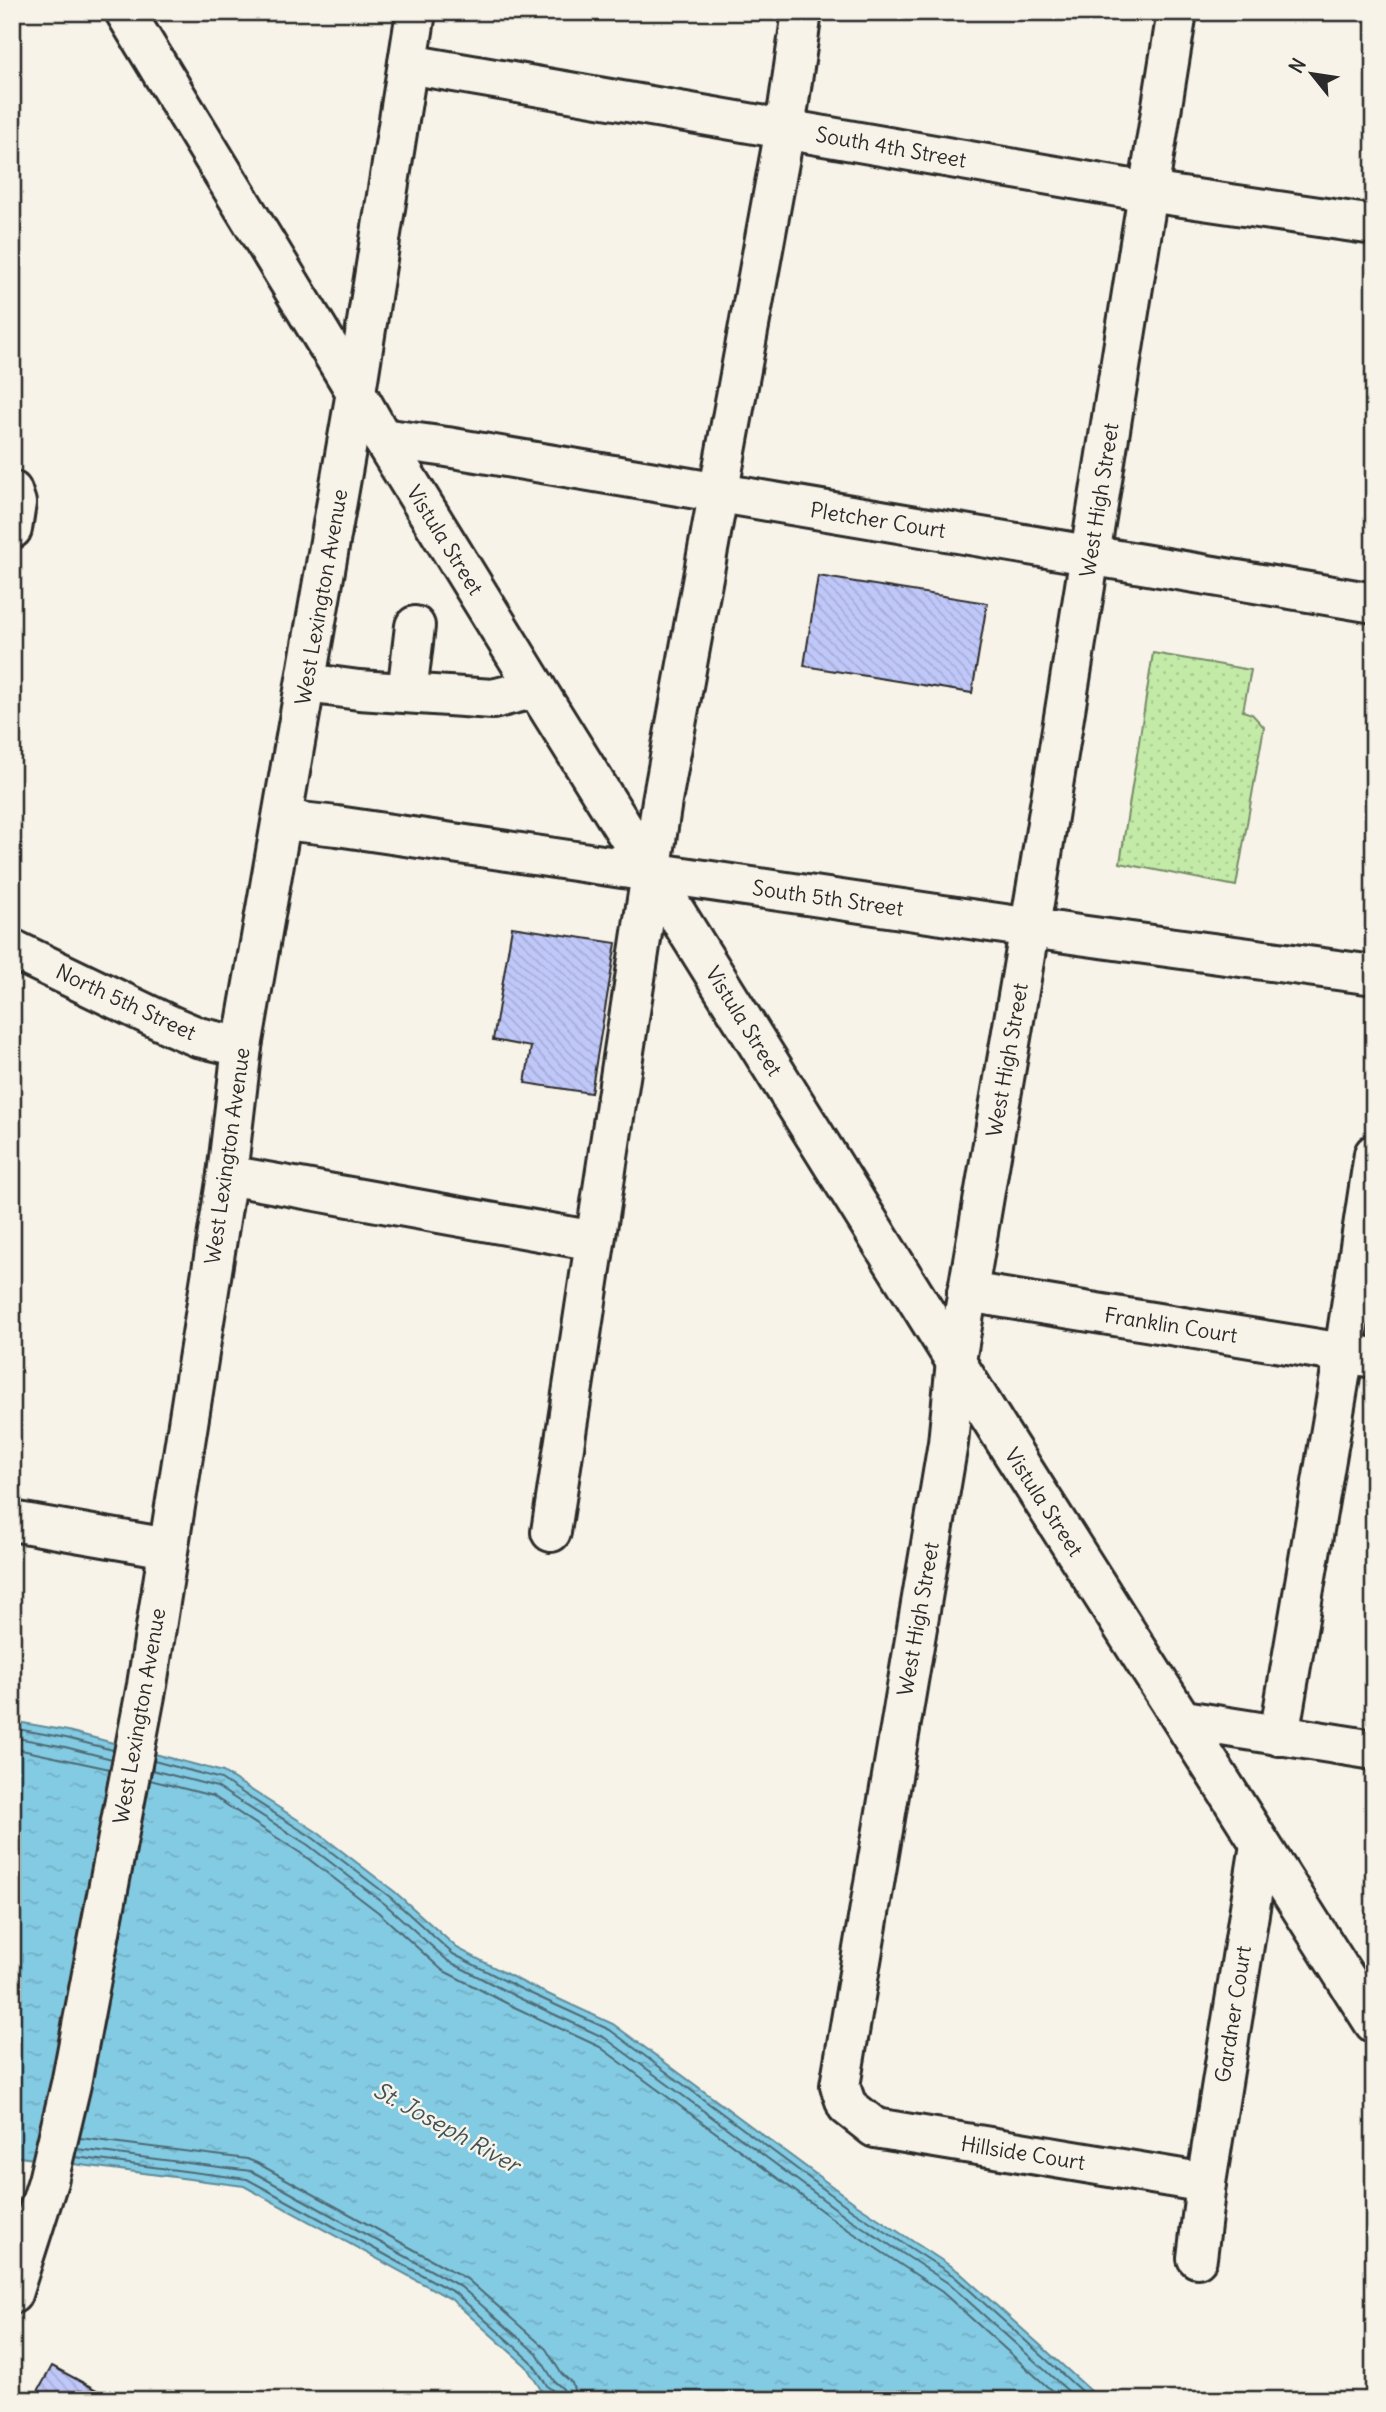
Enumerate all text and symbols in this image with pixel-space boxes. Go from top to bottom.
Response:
north arrow [1278,38,1348,108]
text: N [1284,54,1311,77]
street label: South 4th Street [814,120,968,174]
street label: West High Street [1073,421,1125,579]
street label: Vistula Street [401,480,489,600]
street label: West Lexington Avenue [289,487,353,707]
street label: Pletcher Court [808,496,948,544]
street label: South 5th Street [751,874,905,922]
street label: North 5th Street [52,958,200,1046]
street label: Vistula Street [700,961,788,1081]
street label: West High Street [980,981,1034,1139]
street label: West Lexington Avenue [198,1046,256,1266]
street label: Franklin Court [1103,1301,1239,1349]
street label: Vistula Street [999,1442,1089,1562]
street label: West High Street [891,1540,945,1698]
street label: West Lexington Avenue [107,1606,171,1826]
street label: Gardner Court [1209,1944,1257,2084]
water label: St. Joseph River [369,2075,527,2180]
street label: Hillside Court [959,2130,1087,2176]

